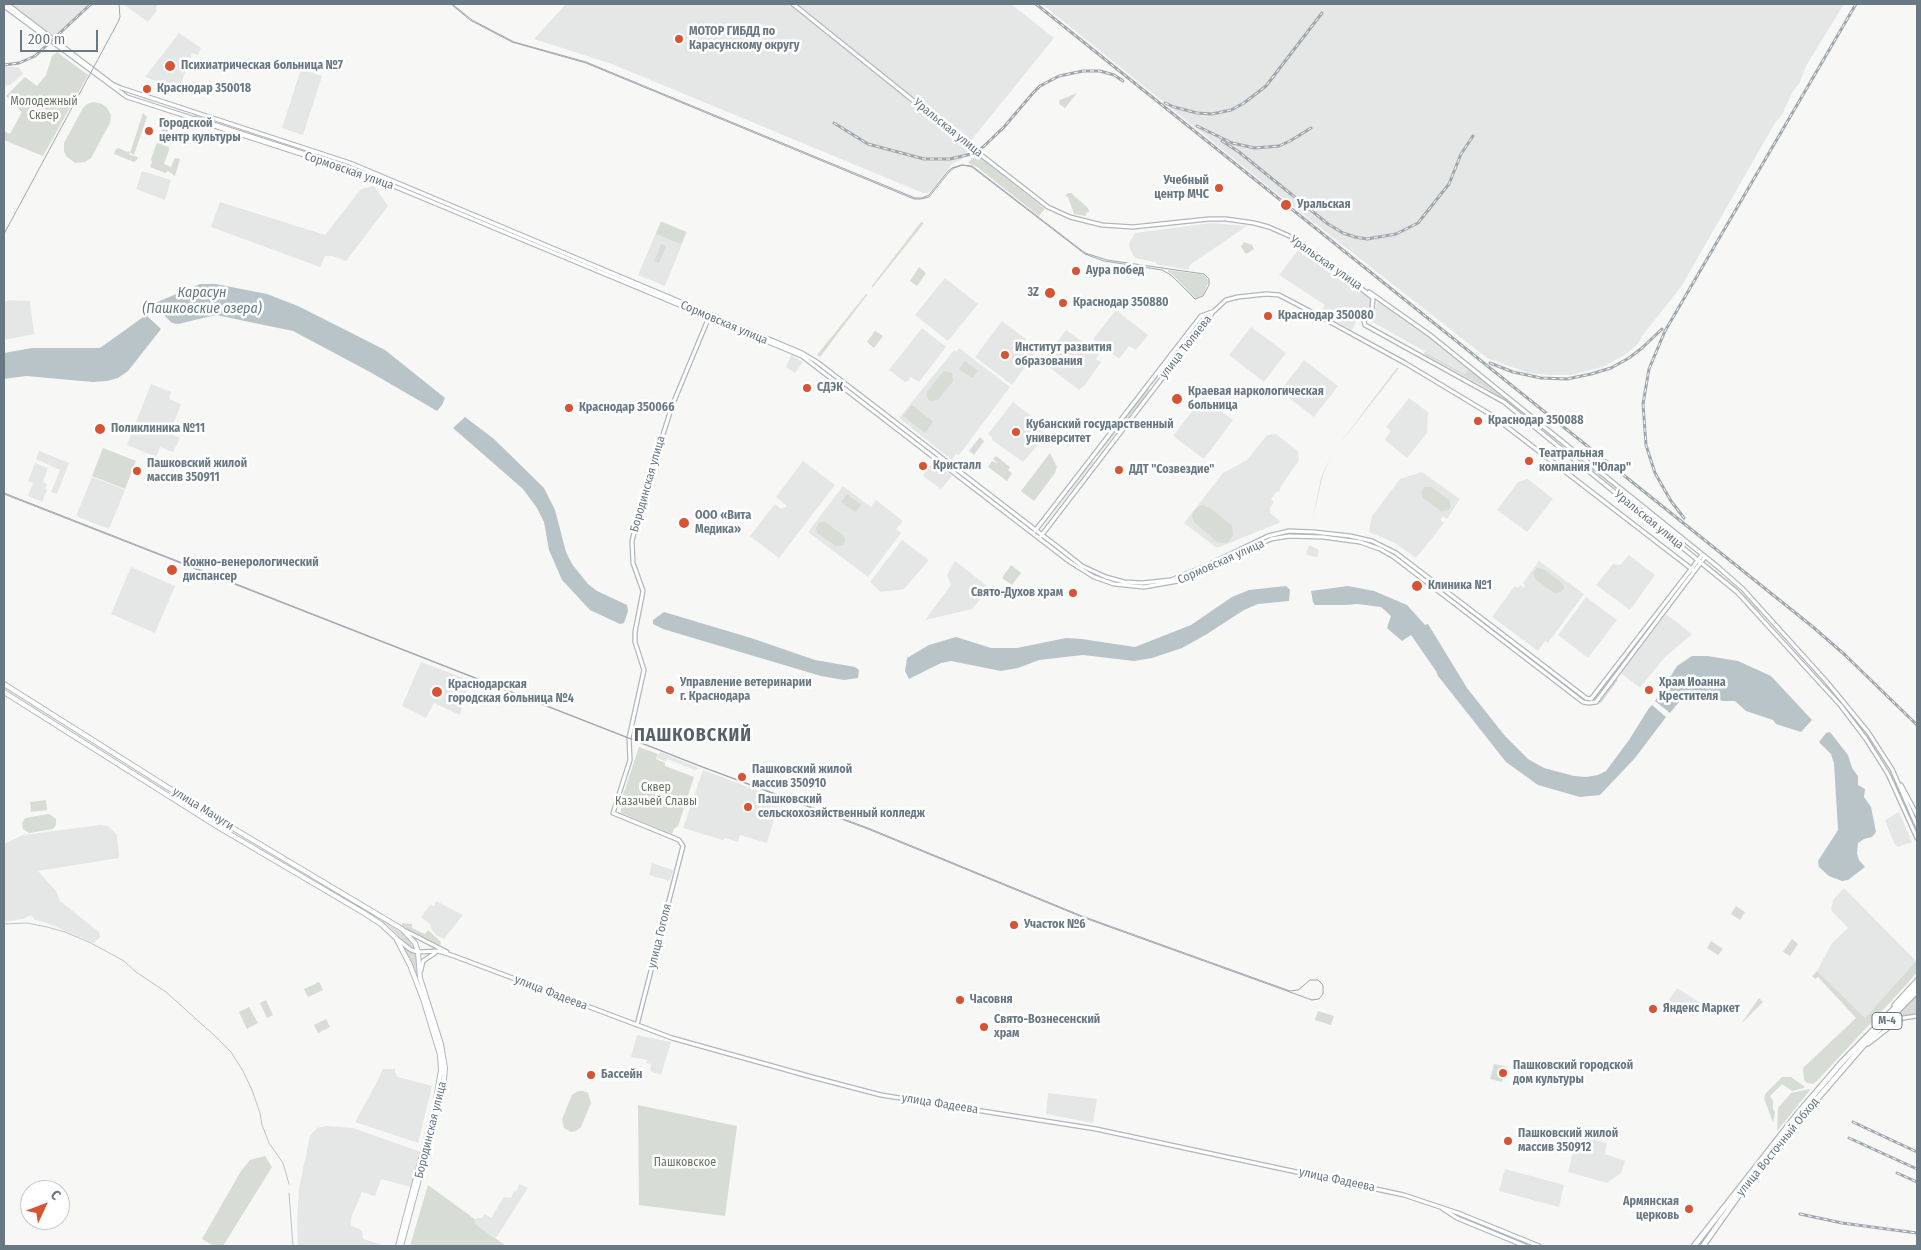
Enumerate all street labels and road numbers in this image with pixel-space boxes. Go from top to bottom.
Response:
street label: Уральская улица [910,96,986,160]
street label: Сормовская улица [302,149,396,193]
street label: Уральская улица [1287,233,1365,293]
street label: Сормовская улица [678,298,770,348]
street label: улица Тюляева [1157,313,1215,381]
street label: Бородинская улица [627,434,669,534]
street label: Уральская улица [1611,488,1687,552]
street label: Сормовская улица [1175,536,1267,588]
street label: улица Мачуги [170,784,236,834]
street label: улица Гоголя [645,902,675,970]
street label: улица Фадеева [512,972,590,1014]
road number: М-4 [1872,1012,1902,1030]
street label: Бородинская улица [412,1080,450,1180]
street label: улица Фадеева [901,1091,979,1117]
street label: улица Восточный Обход [1734,1095,1822,1199]
street label: улица Фадеева [1298,1165,1376,1195]

